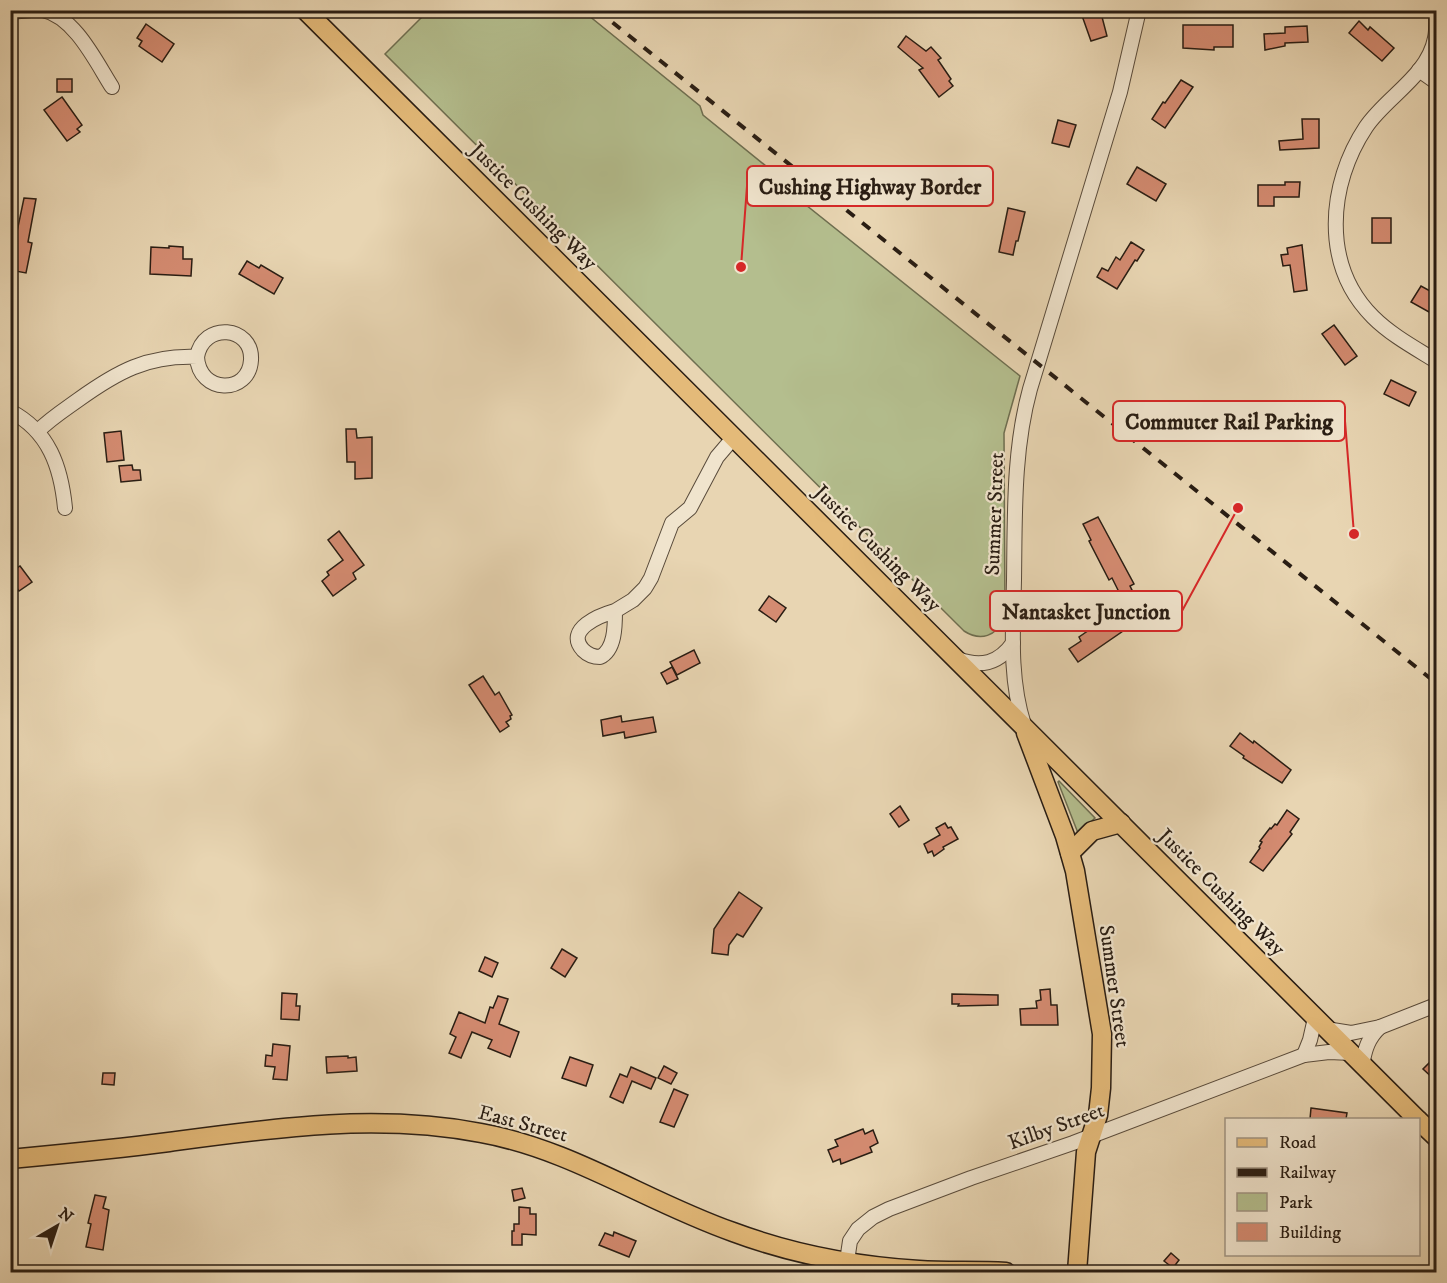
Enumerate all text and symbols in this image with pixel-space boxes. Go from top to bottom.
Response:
street label: Justice Cushing Way [463,136,603,277]
callout: Cushing Highway Border [747,166,993,206]
text: Cushing Highway Border [759,174,982,201]
callout: Commuter Rail Parking [1113,401,1345,441]
text: Commuter Rail Parking [1125,409,1334,436]
street label: Summer Street [980,452,1010,576]
street label: Justice Cushing Way [807,478,947,619]
callout: Nantasket Junction [990,591,1182,631]
text: Nantasket Junction [1002,599,1171,626]
street label: Justice Cushing Way [1151,822,1291,963]
street label: Summer Street [1093,923,1136,1049]
street label: Kilby Street [1005,1097,1108,1156]
street label: East Street [475,1100,571,1148]
legend [1225,1118,1420,1256]
text: Road [1279,1132,1316,1154]
text: Railway [1279,1162,1337,1184]
text: Park [1279,1192,1313,1214]
north arrow [27,1196,87,1256]
text: N [54,1203,77,1227]
text: Building [1279,1222,1341,1244]

